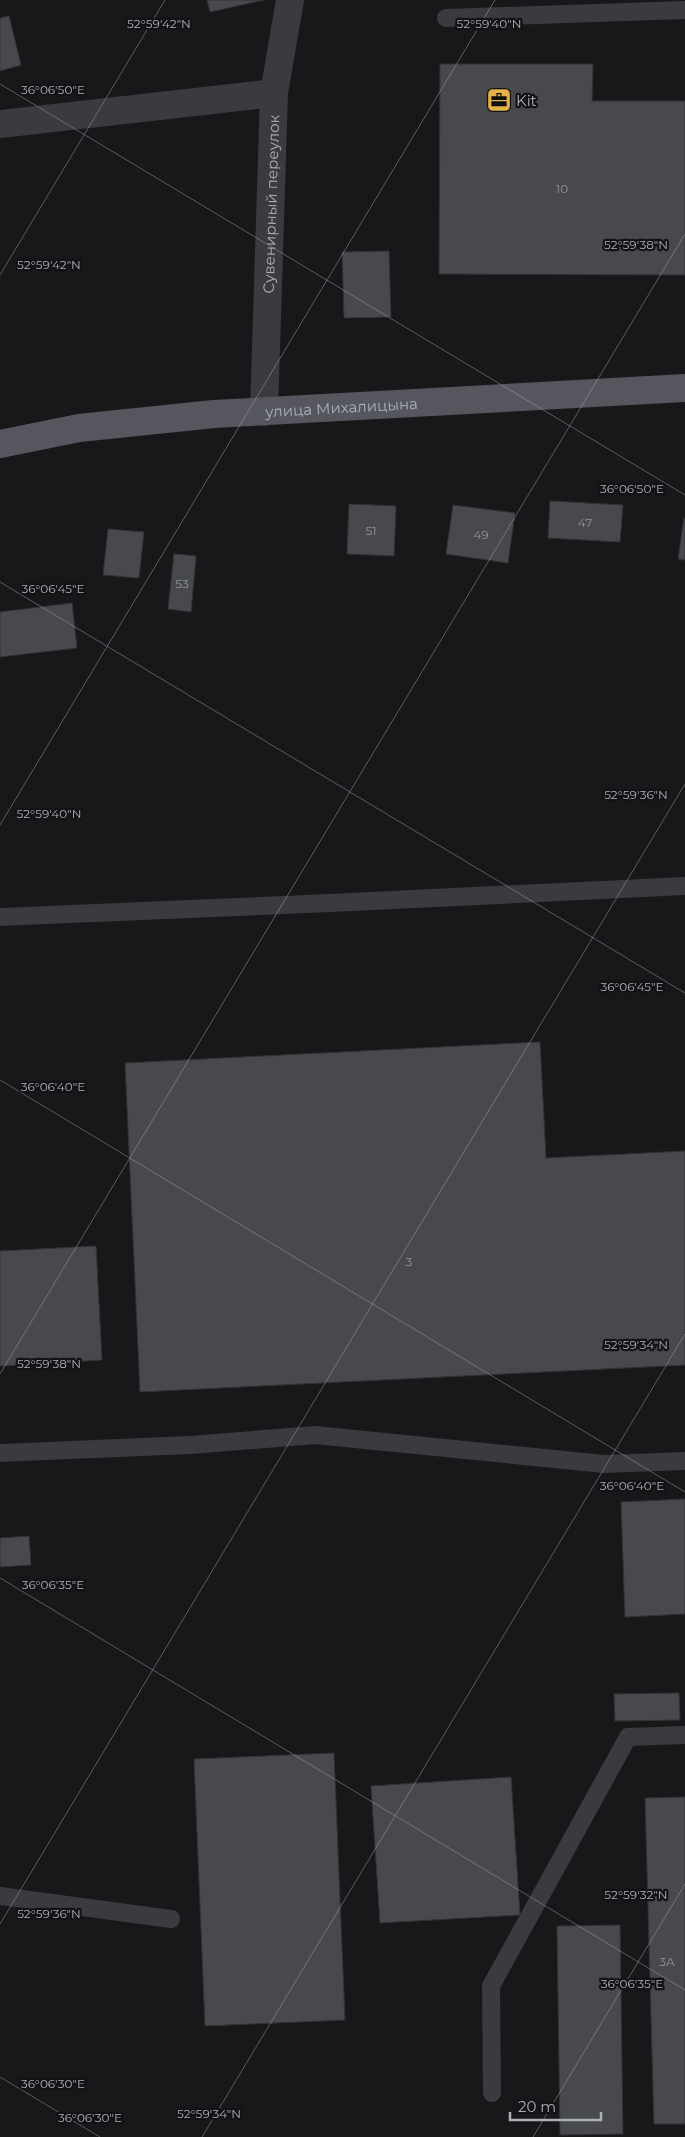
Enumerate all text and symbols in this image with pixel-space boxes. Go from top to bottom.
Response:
text: 52°59'42"N [127,16,191,31]
text: 52°59'40"N [456,16,522,31]
text: 36°06'50"E [21,82,85,97]
office icon: Kit [486,87,512,113]
place label: Kit [516,91,537,110]
street label: Сувенирный переулок [258,114,283,294]
house number: 10 [556,181,568,196]
text: 52°59'38"N [604,237,668,252]
text: 52°59'42"N [17,257,81,272]
street label: улица Михалицына [264,393,418,421]
text: 36°06'50"E [600,481,664,496]
house number: 47 [578,515,592,530]
house number: 51 [365,523,377,538]
house number: 49 [473,527,489,542]
house number: 53 [175,576,189,591]
text: 36°06'45"E [21,581,85,596]
text: 52°59'36"N [604,787,668,802]
text: 52°59'40"N [16,806,82,821]
text: 36°06'45"E [600,979,664,994]
text: 36°06'40"E [21,1079,85,1094]
house number: 3 [406,1254,413,1269]
text: 52°59'34"N [604,1337,668,1352]
text: 52°59'38"N [17,1356,81,1371]
text: 36°06'40"E [600,1478,664,1493]
text: 36°06'35"E [22,1577,84,1592]
text: 52°59'32"N [604,1887,668,1902]
text: 52°59'36"N [17,1906,81,1921]
house number: 3А [659,1954,675,1969]
text: 36°06'35"E [601,1976,663,1991]
text: 36°06'30"E [21,2076,85,2091]
scale bar [510,2090,601,2122]
text: 20 m [518,2097,556,2116]
text: 52°59'34"N [177,2106,241,2121]
text: 36°06'30"E [58,2110,122,2125]

